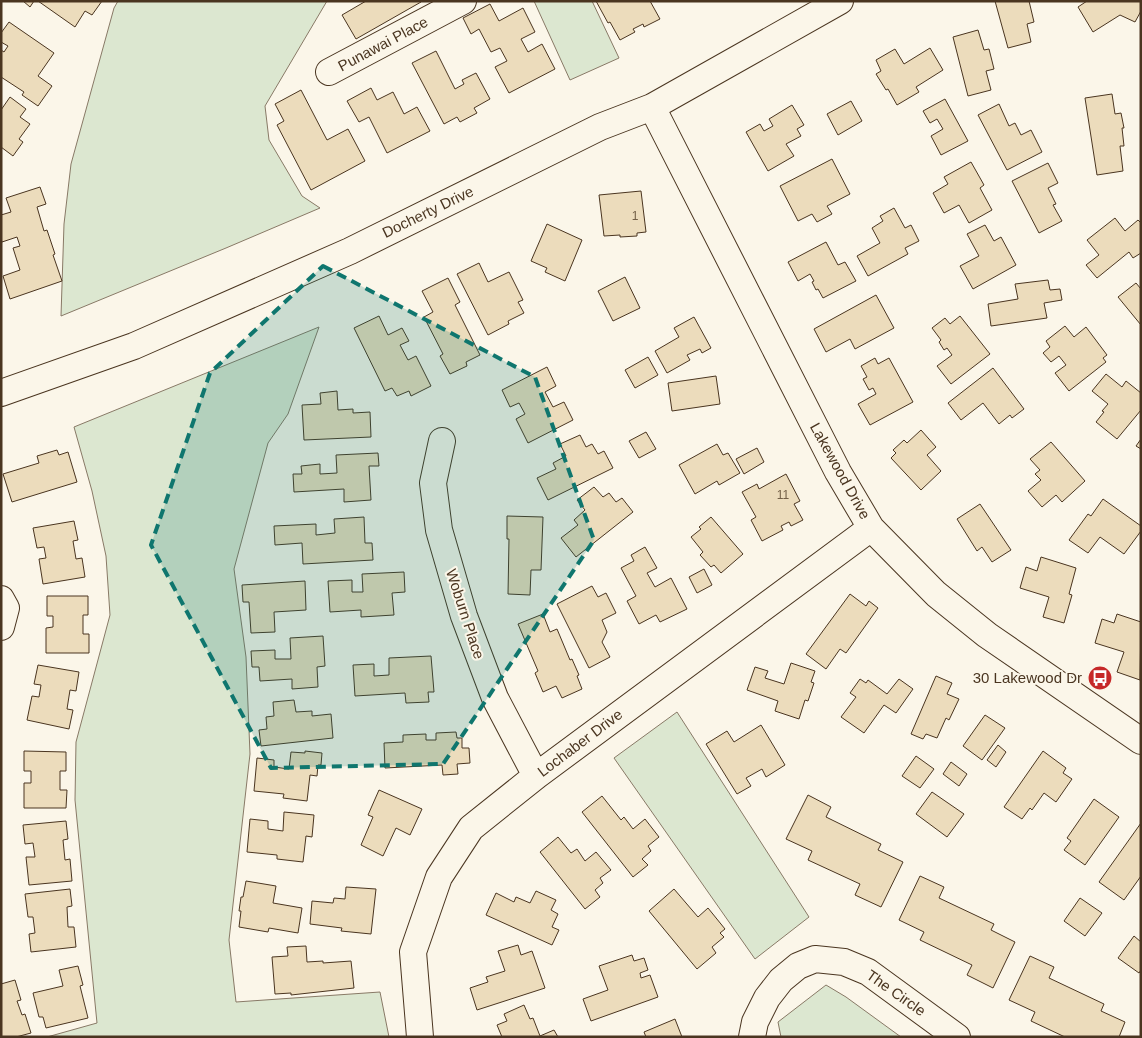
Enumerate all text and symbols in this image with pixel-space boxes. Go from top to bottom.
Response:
street label: Punawai Place [335,13,431,74]
street label: Docherty Drive [379,182,476,241]
house number: 1 [632,209,639,223]
street label: Lakewood Drive [807,420,874,522]
house number: 11 [777,488,790,502]
street label: Woburn Place [443,567,488,661]
bus stop icon: 30 Lakewood Dr [1087,665,1113,691]
place label: 30 Lakewood Dr [973,669,1082,686]
street label: Lochaber Drive [534,705,625,780]
street label: The Circle [863,966,929,1019]

